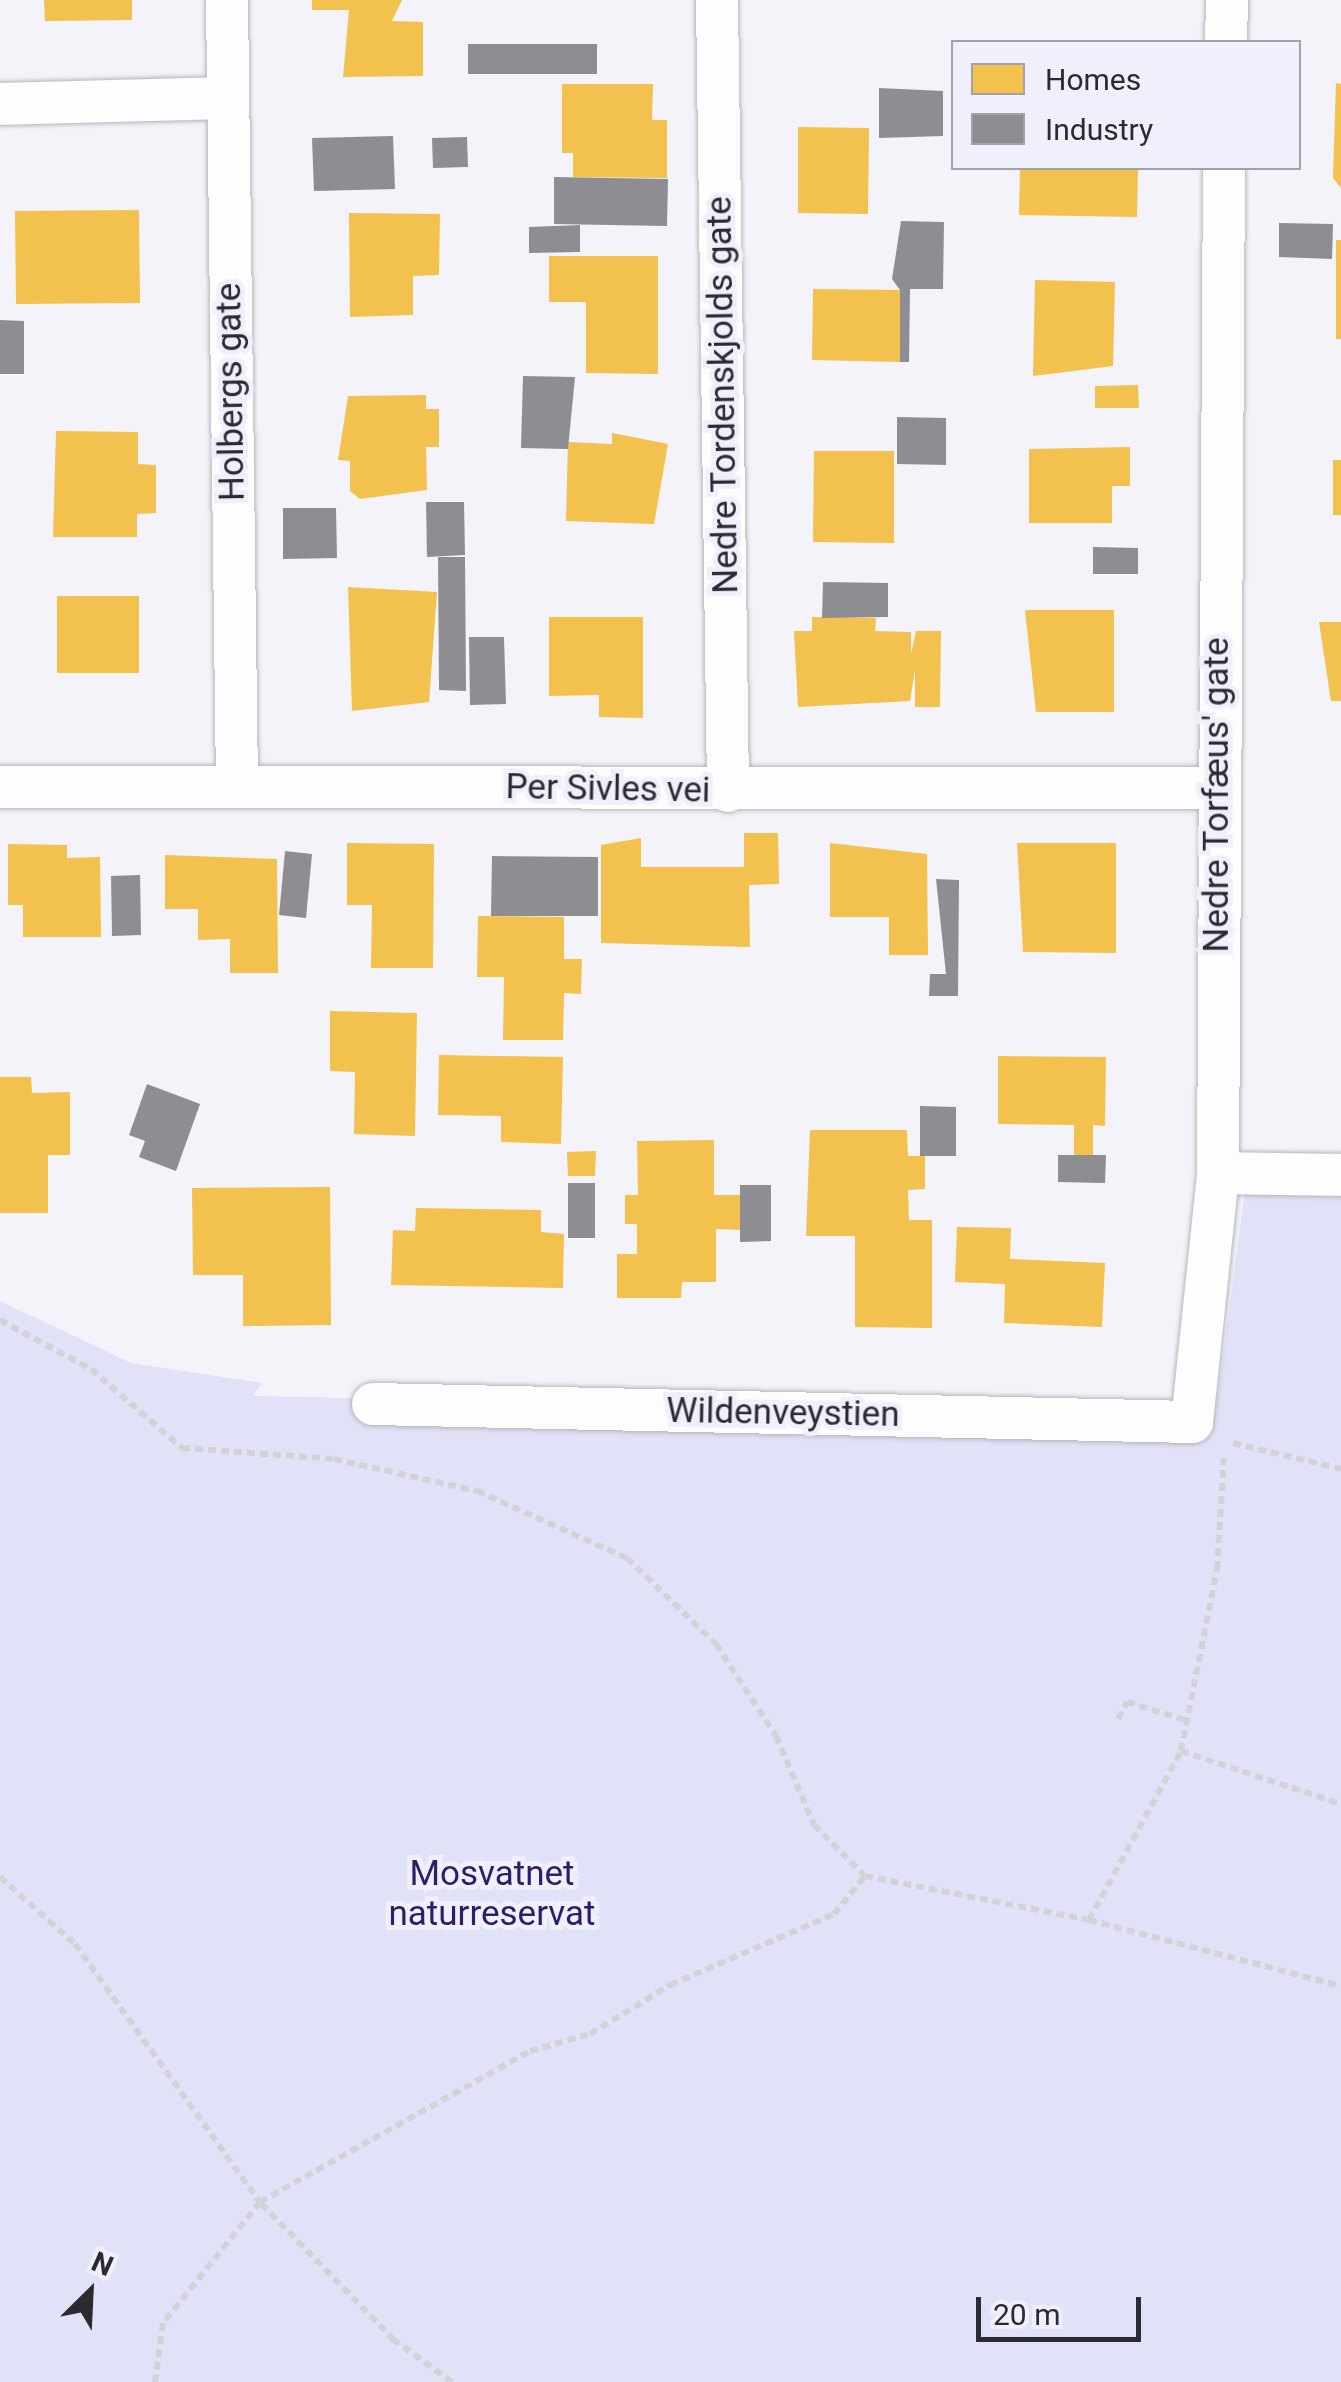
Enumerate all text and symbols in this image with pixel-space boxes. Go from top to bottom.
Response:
legend [951,40,1301,170]
text: Homes [1045,62,1141,97]
text: Industry [1045,112,1153,147]
street label: Nedre Tordenskjolds gate [699,196,747,594]
street label: Holbergs gate [208,283,254,501]
street label: Nedre Torfæus' gate [1196,637,1238,953]
street label: Per Sivles vei [505,766,711,812]
street label: Wildenveystien [666,1390,900,1436]
park label: Mosvatnet naturreservat [388,1853,596,1935]
north arrow [40,2242,140,2342]
text: N [87,2245,118,2283]
scale bar [981,2277,1146,2339]
text: 20 m [993,2297,1060,2332]

